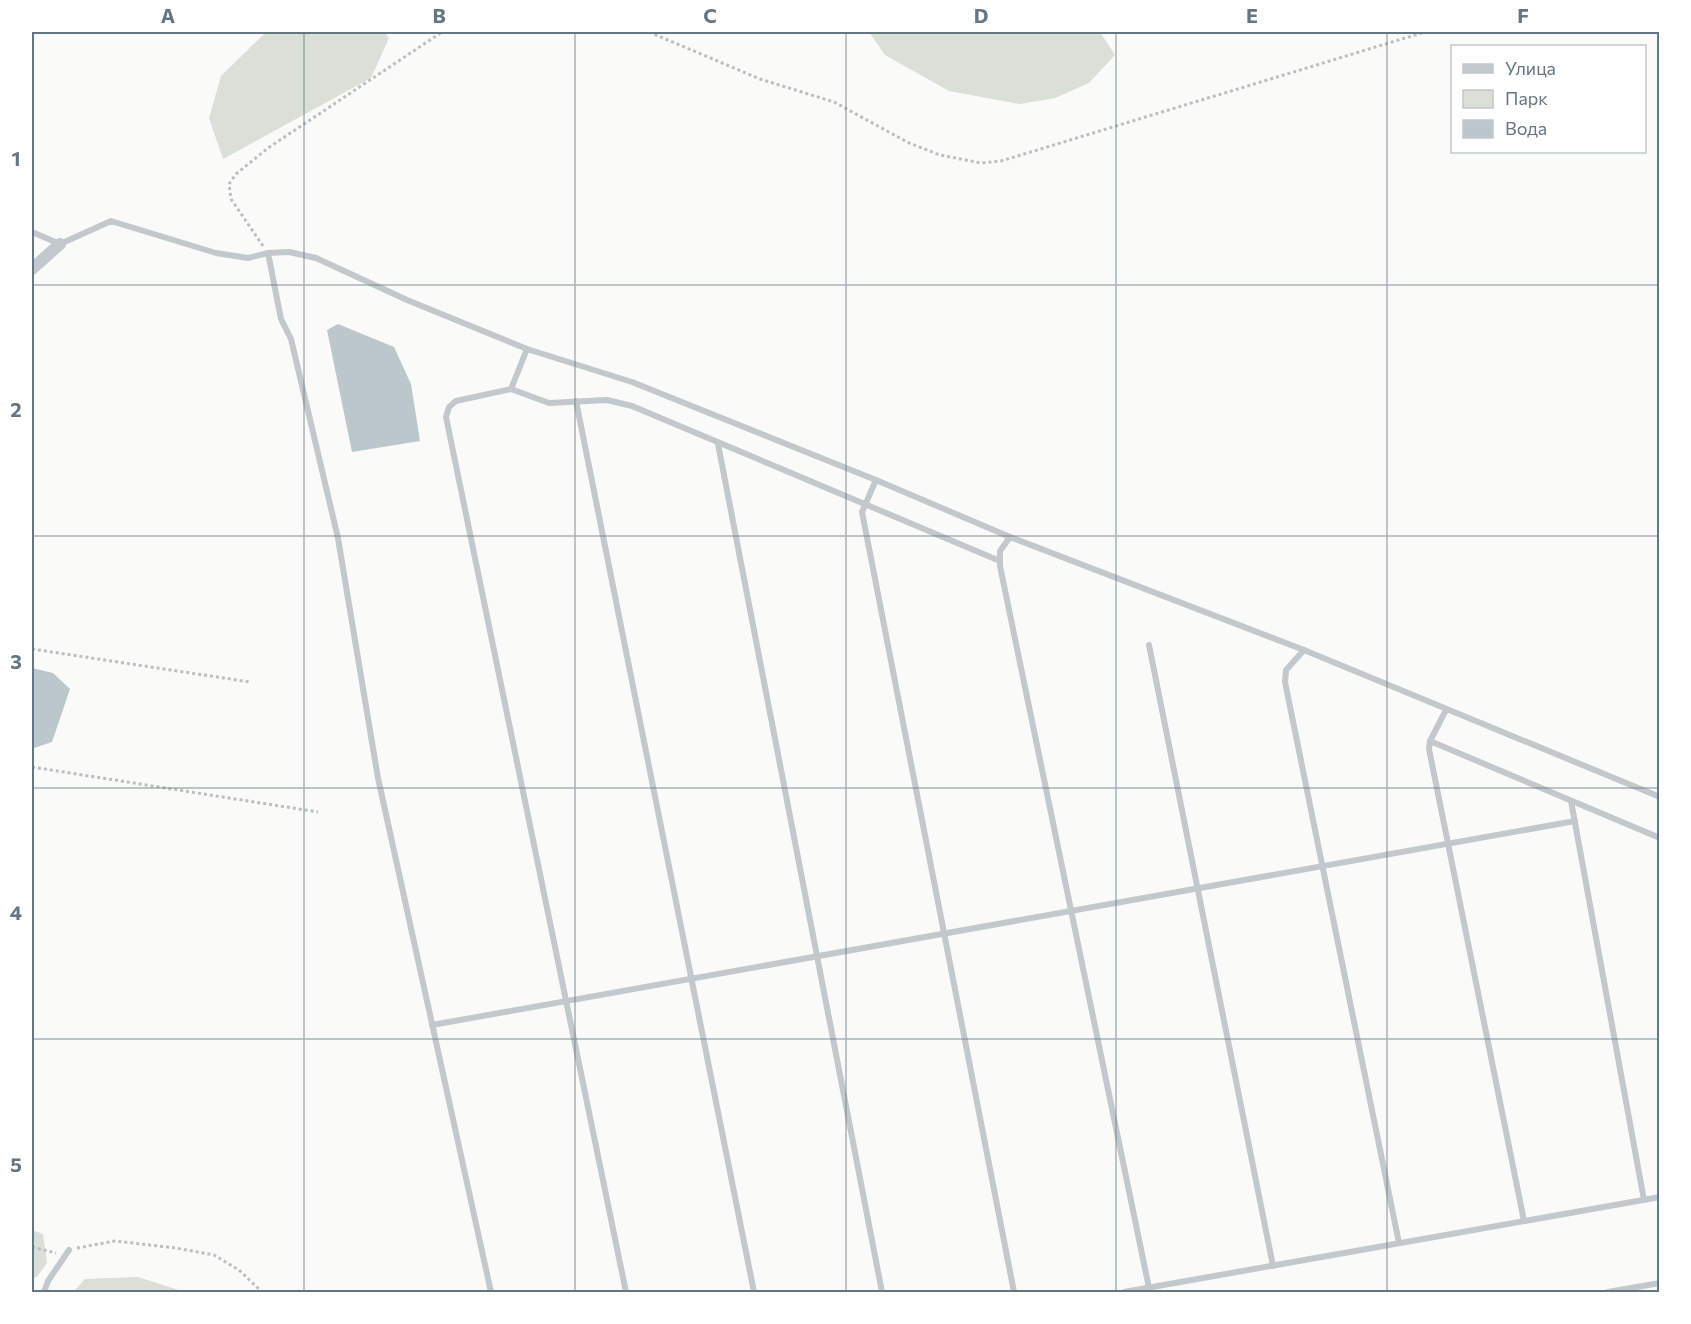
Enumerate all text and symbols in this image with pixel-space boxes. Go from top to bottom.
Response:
text: A [161,3,175,27]
text: B [432,3,446,27]
text: C [703,3,717,27]
text: D [974,3,988,27]
text: E [1246,3,1258,27]
text: F [1517,3,1529,27]
legend [1451,45,1646,153]
text: Улица [1505,57,1556,79]
text: Парк [1505,87,1548,109]
text: Вода [1505,117,1547,139]
text: 1 [11,146,21,170]
text: 2 [10,397,22,421]
text: 3 [10,649,22,673]
text: 4 [10,900,22,924]
text: 5 [10,1152,22,1176]

